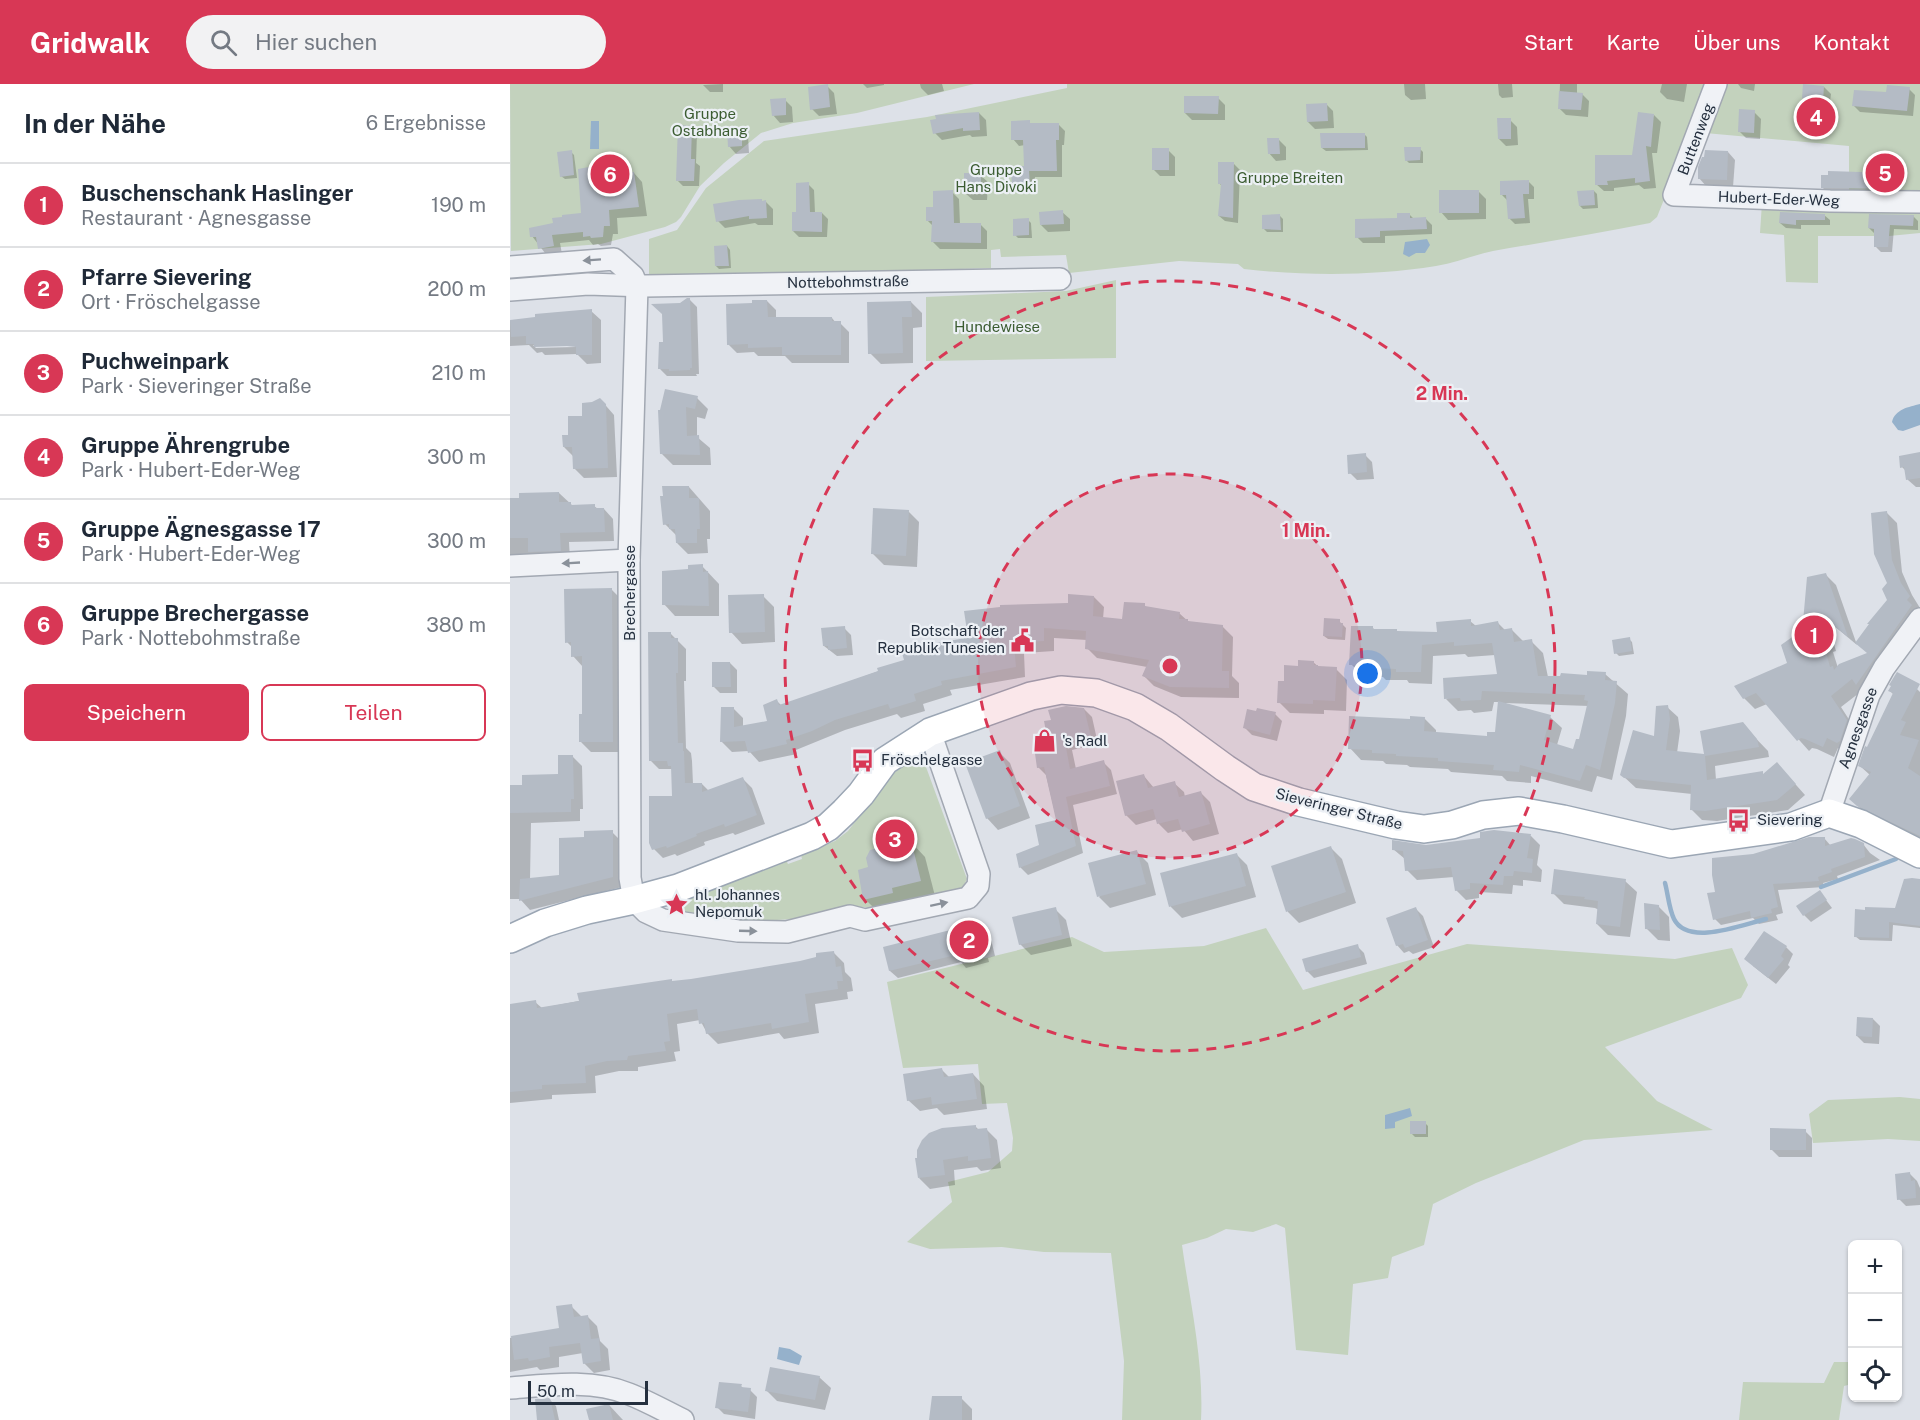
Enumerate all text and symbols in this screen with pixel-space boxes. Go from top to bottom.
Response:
search box [186,15,606,69]
text: Gridwalk [30,26,150,59]
icon: search [207,26,240,59]
text: Hier suchen [255,29,377,55]
text: Start [1524,30,1573,55]
text: Karte [1606,30,1660,55]
text: Über uns [1693,30,1780,55]
text: Kontakt [1813,30,1890,55]
pin: 4 [1796,94,1836,140]
street label: Buttenweg [1674,100,1717,177]
park label: Gruppe Ostabhang [672,105,748,139]
text: In der Nähe [24,108,166,139]
text: 6 Ergebnisse [366,111,486,135]
pin: 5 [1866,150,1904,196]
pin: 6 [590,152,630,196]
park label: Gruppe Hans Divoki [955,161,1037,195]
park label: Gruppe Breiten [1237,169,1343,186]
text: Buschenschank Haslinger [81,180,353,206]
street label: Hubert-Eder-Weg [1718,188,1840,209]
text: 1 [39,193,48,217]
text: 190 m [431,193,486,217]
text: Restaurant · Agnesgasse [81,206,311,230]
one-way arrow [582,256,601,265]
text: Pfarre Sievering [81,264,252,290]
street label: Nottebohmstraße [787,272,909,291]
text: 2 [37,277,50,301]
text: 200 m [428,277,486,301]
text: Ort · Fröschelgasse [81,290,260,314]
park label: Hundewiese [954,318,1040,335]
text: Puchweinpark [81,348,229,374]
text: 3 [37,361,50,385]
text: 210 m [432,361,486,385]
text: Park · Sieveringer Straße [81,374,312,398]
text: 2 Min. [1416,383,1468,404]
text: Gruppe Ährengrube [81,432,290,458]
text: 4 [37,445,50,469]
text: 300 m [427,445,486,469]
text: Park · Hubert-Eder-Weg [81,458,301,482]
text: Gruppe Ägnesgasse 17 [81,516,321,542]
text: 1 Min. [1282,520,1330,541]
text: 5 [37,529,50,553]
text: 300 m [427,529,486,553]
text: Park · Hubert-Eder-Weg [81,542,301,566]
street label: Brechergasse [621,545,638,641]
one-way arrow [562,558,581,567]
text: Gruppe Brechergasse [81,600,309,626]
pin: 1 [1794,612,1834,658]
text: 6 [37,613,50,637]
text: 380 m [426,613,486,637]
place label: Botschaft der Republik Tunesien [877,622,1005,656]
text: Park · Nottebohmstraße [81,626,301,650]
public building icon: Botschaft der Republik Tunesien [1010,627,1036,653]
centre of rings [1160,656,1180,676]
your location [1353,659,1382,688]
button: Speichern [24,684,249,741]
button: Teilen [261,684,486,741]
street label: Agnesgasse [1835,685,1880,771]
shop icon: 's Radl [1031,728,1057,754]
place label: 's Radl [1062,732,1108,749]
bus stop icon: Fröschelgasse [850,747,876,773]
place label: Fröschelgasse [881,751,983,768]
street label: Sieveringer Straße [1274,785,1404,833]
bus stop icon: Sievering [1726,807,1752,833]
place label: Sievering [1757,811,1823,828]
pin: 3 [876,816,914,861]
place label: hl. Johannes Nepomuk [695,886,780,920]
place icon: hl. Johannes Nepomuk [664,891,690,917]
one-way arrow [930,898,948,908]
pin: 2 [950,918,988,962]
one-way arrow [739,926,758,936]
map controls [1848,1240,1902,1402]
button: + [1848,1240,1902,1294]
button: − [1848,1294,1902,1348]
button: locate [1848,1348,1902,1402]
scale bar [528,1378,648,1406]
text: 50 m [537,1382,575,1401]

